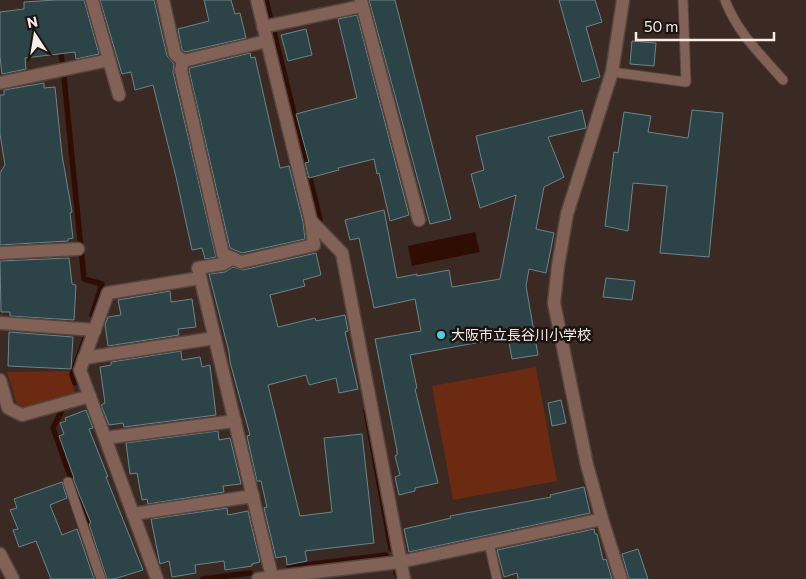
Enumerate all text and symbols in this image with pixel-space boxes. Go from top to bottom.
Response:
north arrow [10,10,60,60]
scale bar [636,10,774,42]
text: N [25,12,39,31]
text: 50 m [644,17,678,35]
place label: 大阪市立長谷川小学校 [451,326,591,343]
marker: 大阪市立長谷川小学校 [435,329,447,341]

